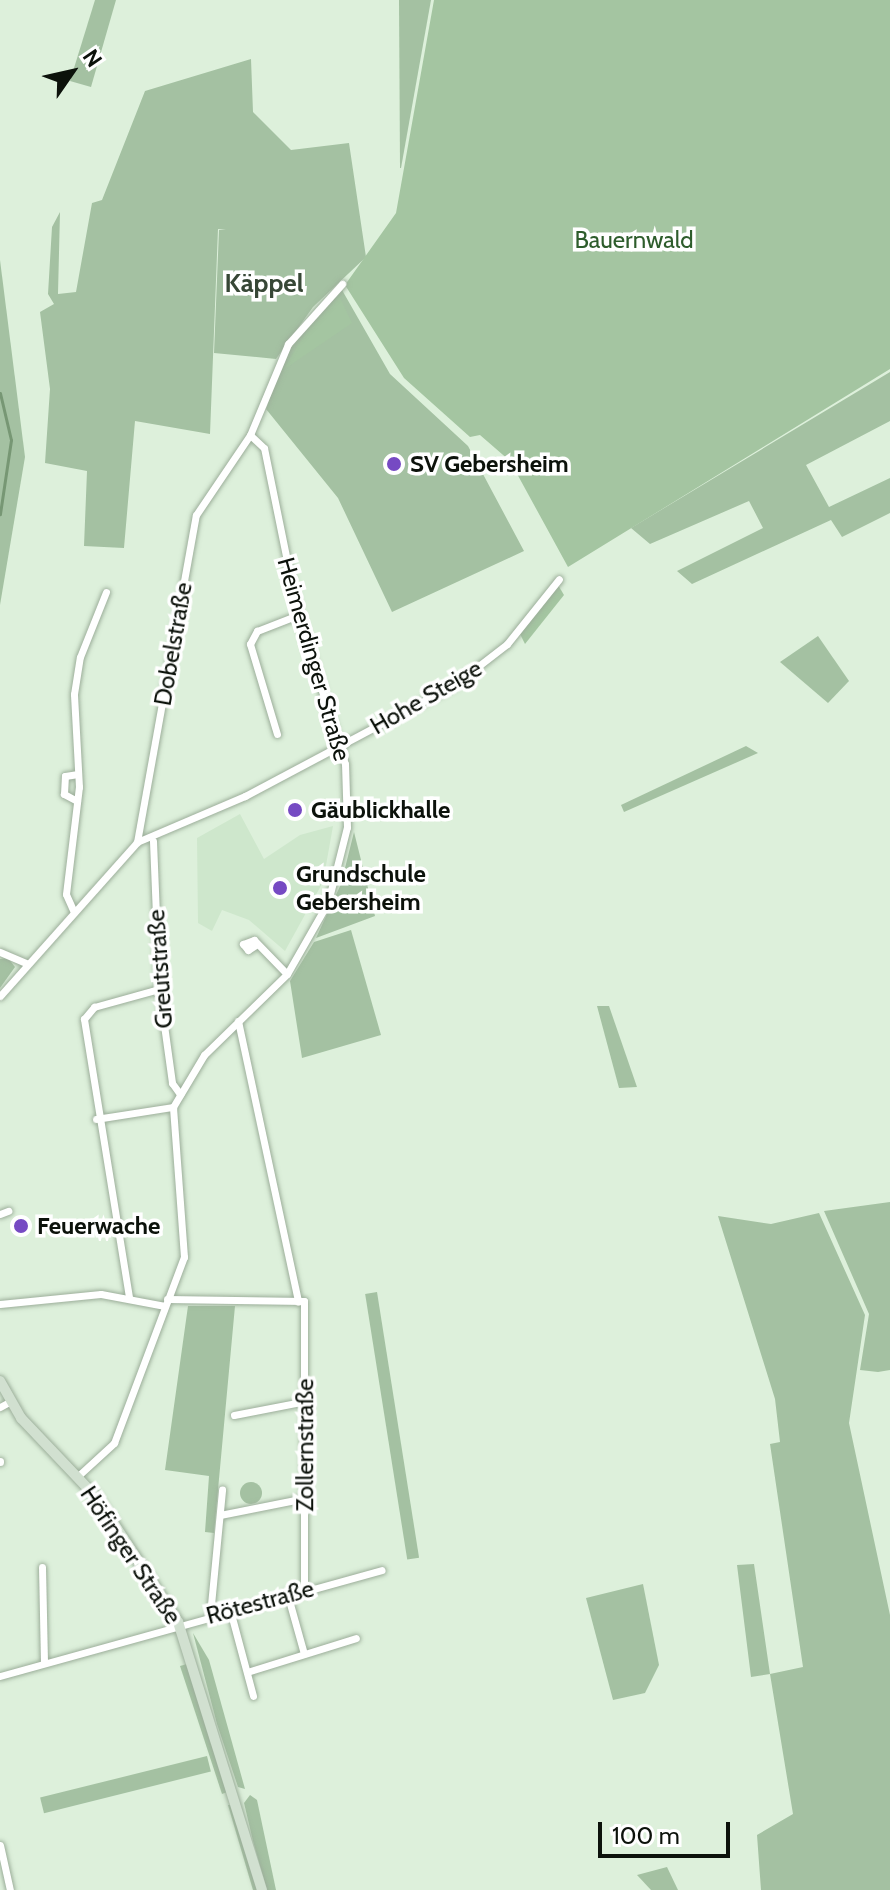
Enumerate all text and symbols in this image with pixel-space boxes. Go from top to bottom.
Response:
north arrow [32,32,112,112]
text: N [77,44,108,72]
park label: Bauernwald [574,226,694,254]
district label: Käppel [224,268,304,300]
place label: SV Gebersheim [410,450,569,478]
marker: SV Gebersheim [385,455,403,473]
street label: Heimerdinger Straße [271,554,357,764]
street label: Dobelstraße [148,580,198,708]
street label: Hohe Steige [365,654,487,740]
place label: Gäublickhalle [311,796,450,824]
marker: Gäublickhalle [286,801,304,819]
place label: Grundschule Gebersheim [296,860,426,916]
marker: Grundschule Gebersheim [271,879,289,897]
street label: Greutstraße [141,909,179,1029]
place label: Feuerwache [37,1212,160,1240]
marker: Feuerwache [12,1217,30,1235]
street label: Zollernstraße [291,1378,319,1512]
street label: Höfinger Straße [74,1481,188,1629]
street label: Rötestraße [203,1574,317,1630]
scale bar [602,1806,734,1856]
text: 100 m [612,1821,680,1850]

